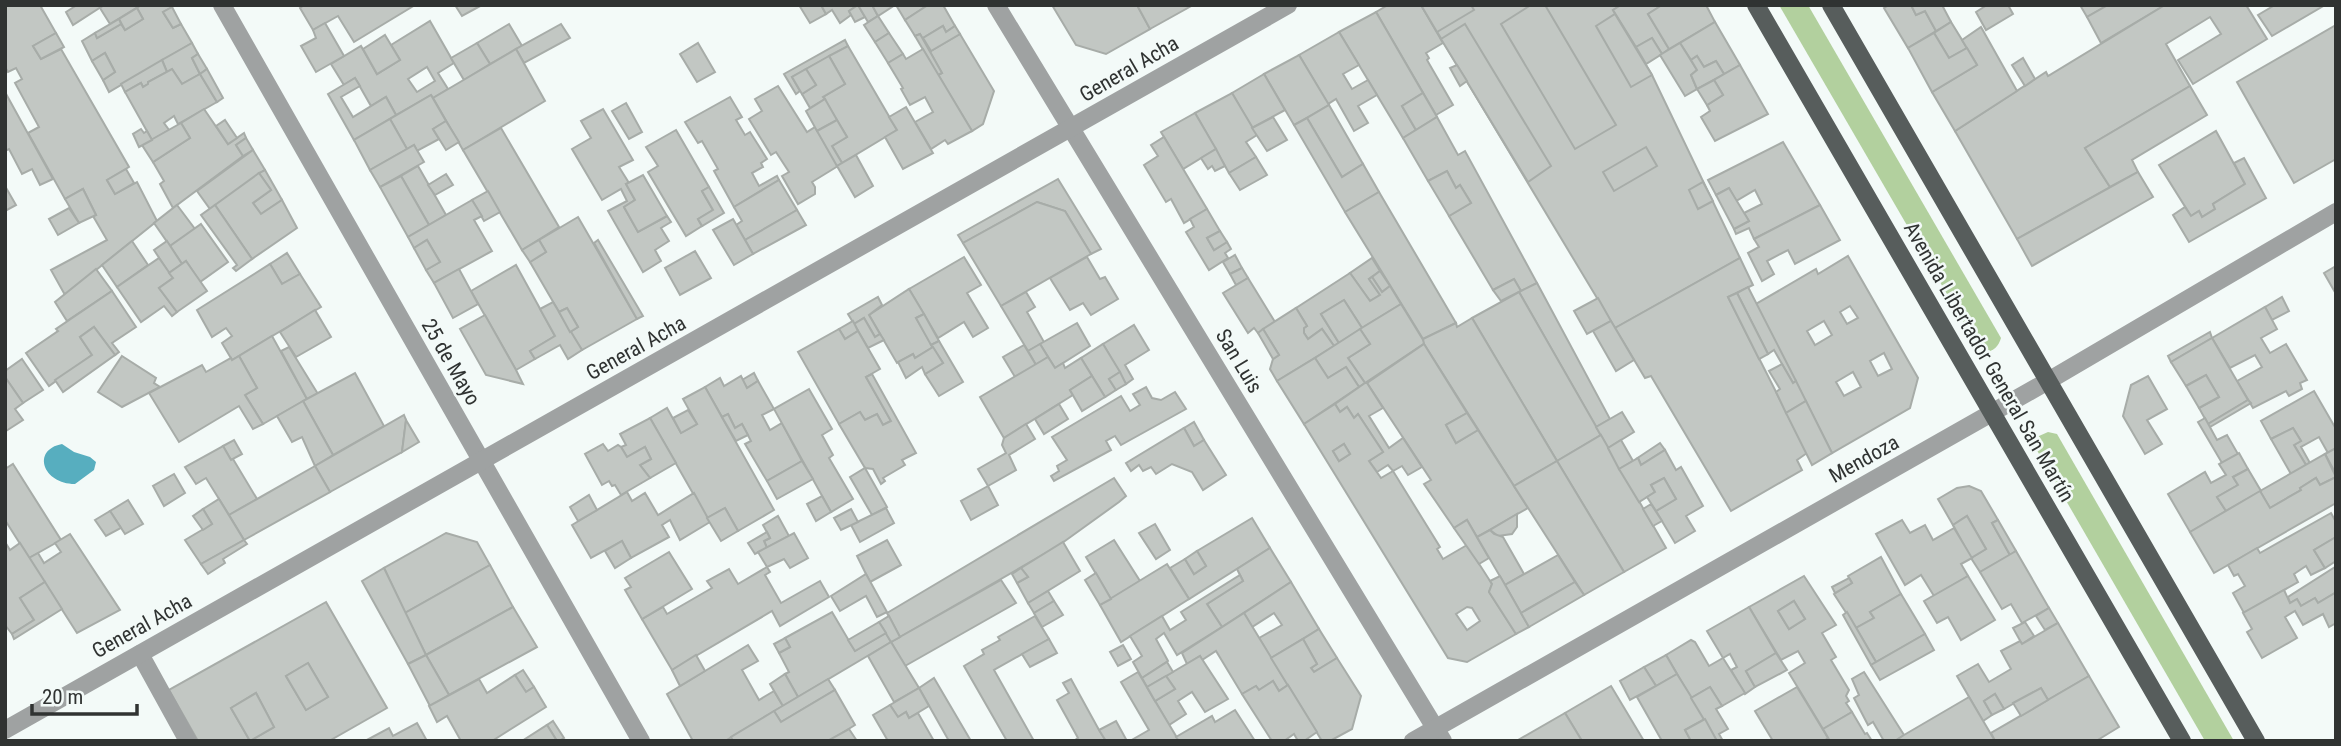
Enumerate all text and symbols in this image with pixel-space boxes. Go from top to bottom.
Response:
street label: General Acha [1075,31,1183,107]
street label: Avenida Libertador General San Martín [1899,218,2079,506]
street label: General Acha [582,311,690,385]
street label: 25 de Mayo [417,315,485,409]
street label: San Luis [1211,325,1267,397]
street label: Mendoza [1825,430,1903,488]
street label: General Acha [88,589,196,663]
scale bar [32,672,136,716]
text: 20 m [42,685,83,709]

